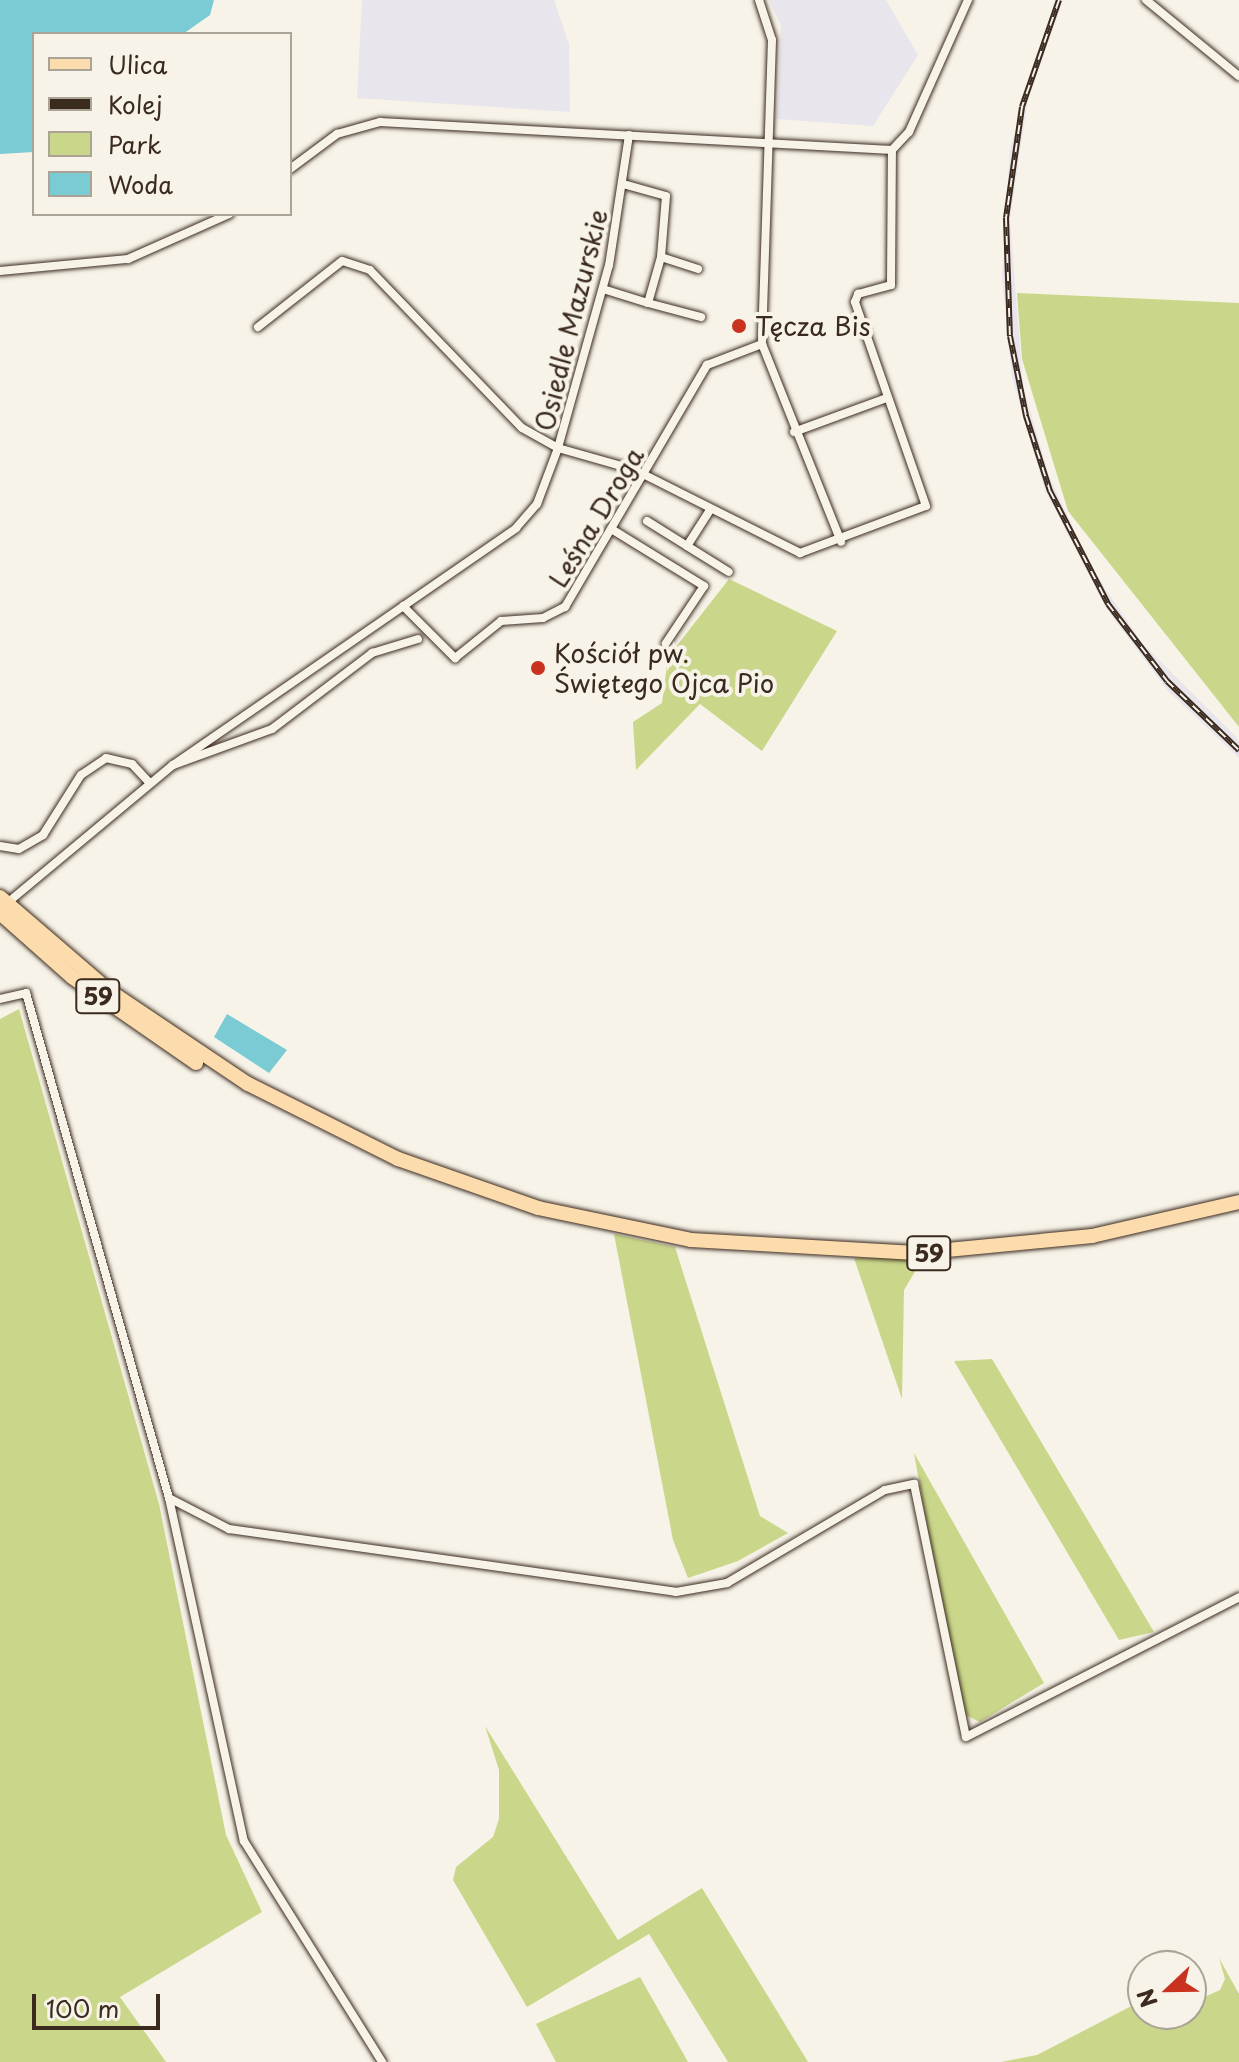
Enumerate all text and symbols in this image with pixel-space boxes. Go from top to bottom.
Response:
legend [32,32,292,216]
text: Ulica [108,46,167,82]
text: Kolej [108,86,163,122]
text: Park [108,126,162,162]
text: Woda [108,166,173,202]
street label: Osiedle Mazurskie [528,205,614,435]
place label: Tęcza Bis [755,310,870,342]
marker: Tęcza Bis [730,317,748,335]
street label: Leśna Droga [542,442,650,592]
place label: Kościół pw. Świętego Ojca Pio [554,637,775,698]
marker: Kościół pw. Świętego Ojca Pio [529,659,547,677]
road number: 59 [74,976,122,1016]
road number: 59 [905,1233,953,1273]
north arrow [1127,1950,1207,2030]
scale bar [36,1978,164,2028]
text: N [1128,1984,1165,2013]
text: 100 m [46,1990,119,2026]

